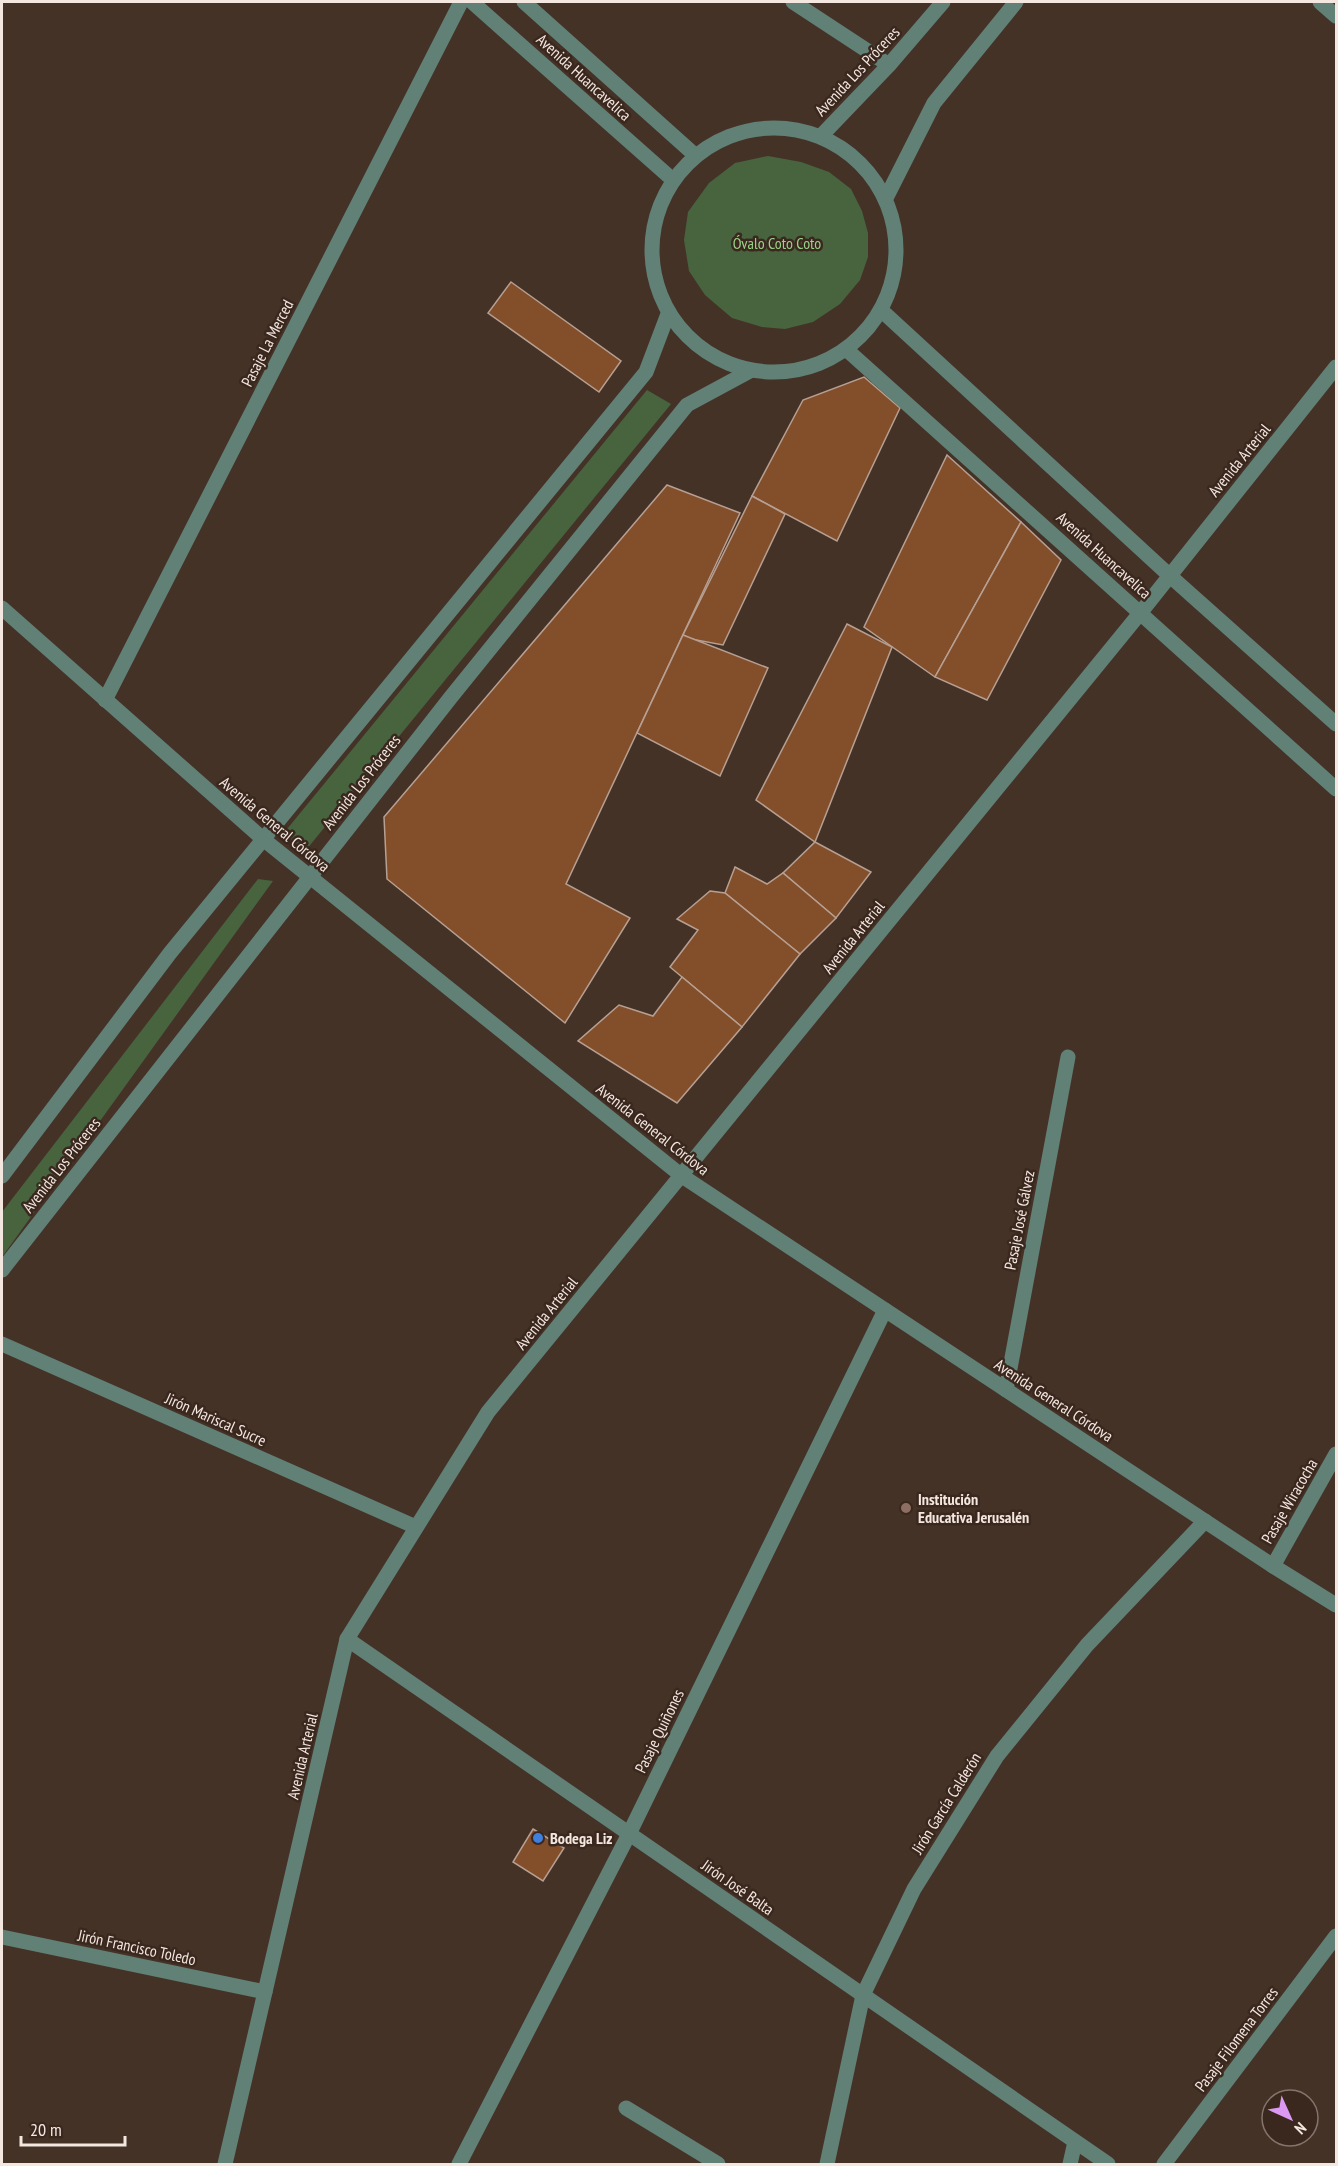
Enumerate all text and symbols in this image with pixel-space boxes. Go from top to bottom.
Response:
street label: Avenida Los Próceres [810,22,904,120]
street label: Avenida Huancavelica [533,29,635,125]
park label: Óvalo Coto Coto [733,233,821,253]
street label: Pasaje La Merced [237,296,297,390]
street label: Avenida Arterial [1204,419,1275,500]
street label: Avenida Huancavelica [1053,507,1155,603]
street label: Avenida Los Próceres [318,730,404,834]
street label: Avenida General Córdova [216,772,334,876]
street label: Avenida Arterial [818,896,889,977]
street label: Avenida General Córdova [593,1079,713,1179]
street label: Avenida Los Próceres [18,1113,104,1217]
street label: Pasaje José Gálvez [1000,1168,1039,1272]
street label: Avenida Arterial [511,1272,582,1353]
street label: Avenida General Córdova [991,1354,1117,1446]
street label: Jirón Mariscal Sucre [161,1387,270,1450]
street label: Pasaje Wiracocha [1257,1455,1321,1547]
place label: Institución Educativa Jerusalén [918,1489,1029,1527]
marker: Institución Educativa Jerusalén [899,1501,913,1515]
street label: Pasaje Quiñones [630,1686,688,1776]
street label: Avenida Arterial [282,1711,322,1801]
street label: Jirón García Calderón [906,1749,985,1858]
place label: Bodega Liz [550,1828,612,1848]
marker: Bodega Liz [531,1831,545,1845]
street label: Jirón José Balta [697,1854,778,1919]
street label: Jirón Francisco Toledo [75,1925,198,1969]
street label: Pasaje Filomena Torres [1190,1983,1282,2095]
north arrow [1260,2088,1320,2148]
scale bar [21,2109,124,2147]
text: 20 m [30,2118,62,2141]
text: N [1290,2118,1311,2139]

